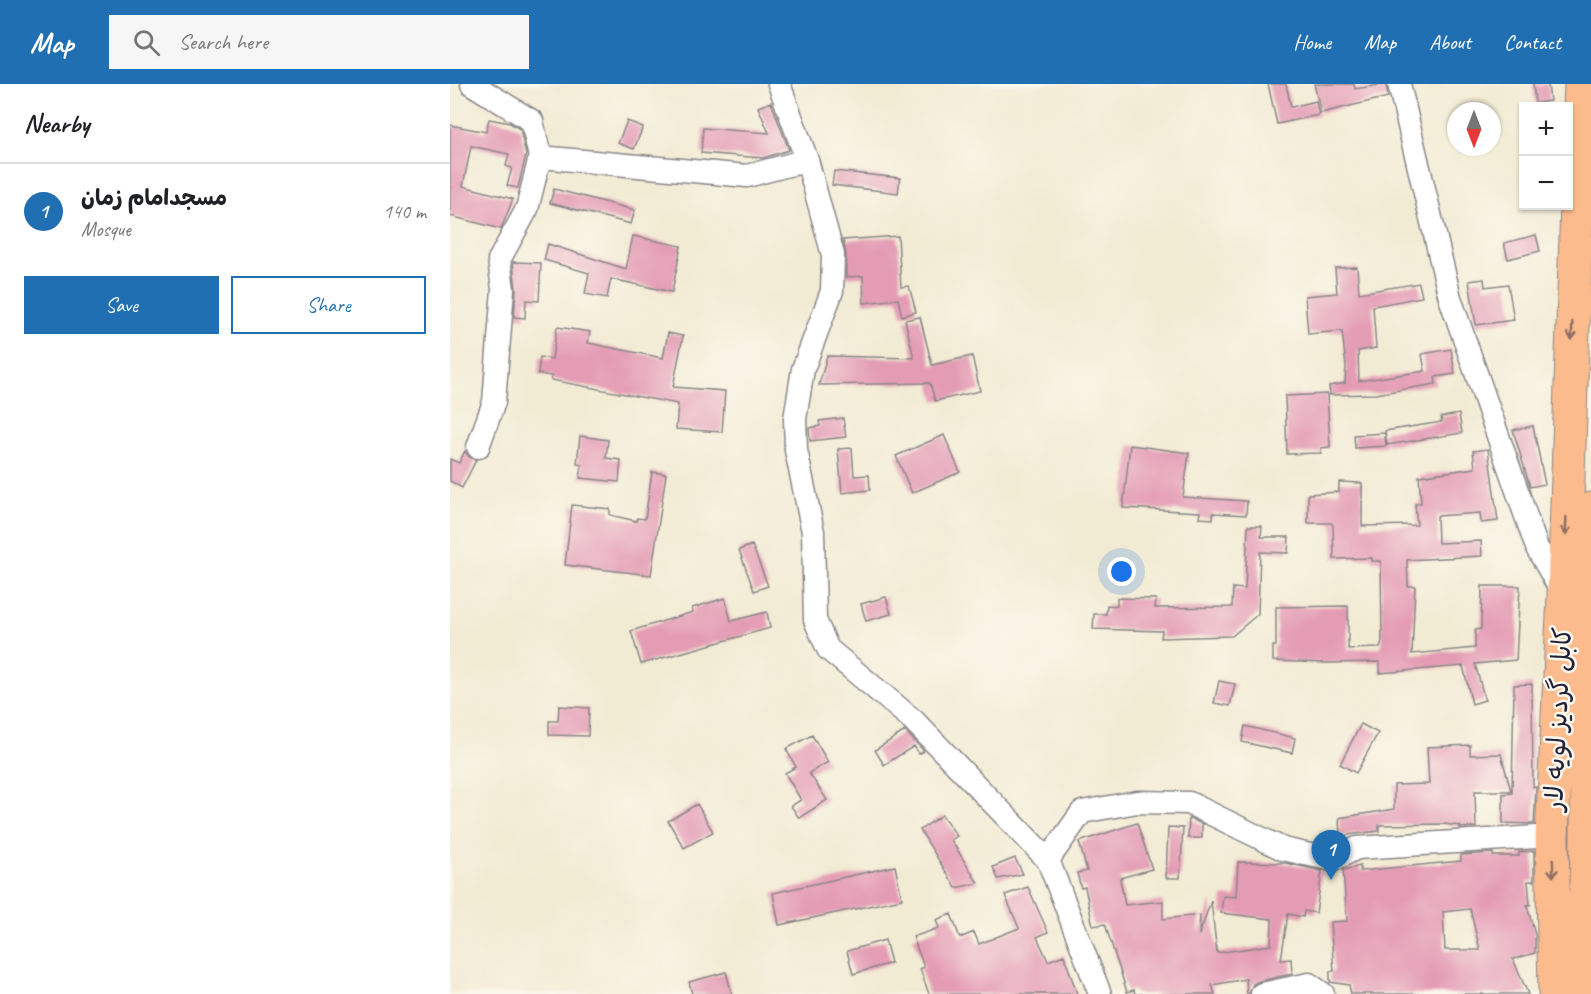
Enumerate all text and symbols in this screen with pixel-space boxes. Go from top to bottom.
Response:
search box [109,15,529,69]
text: Map [30,25,73,60]
icon: search [130,26,163,59]
text: Search here [178,28,268,56]
text: Home [1293,29,1331,55]
text: Map [1364,29,1396,55]
text: About [1429,29,1471,55]
text: Contact [1504,29,1561,55]
north arrow [1447,102,1501,156]
map controls [1519,102,1573,210]
button: + [1519,102,1573,156]
text: Nearby [24,107,89,140]
button: − [1519,156,1573,210]
text: مسجدامام زمان [81,184,227,212]
text: 1 [39,199,48,224]
text: 140 m [383,199,426,224]
text: Mosque [81,217,131,242]
button: Save [24,276,219,334]
button: Share [231,276,426,334]
one-way arrow [1567,321,1578,341]
one-way arrow [1560,516,1572,536]
your location [1107,557,1136,586]
street label: کابل گردیز لویه لار [1537,626,1579,814]
pin: 1 [1312,830,1350,880]
one-way arrow [1547,857,1559,877]

